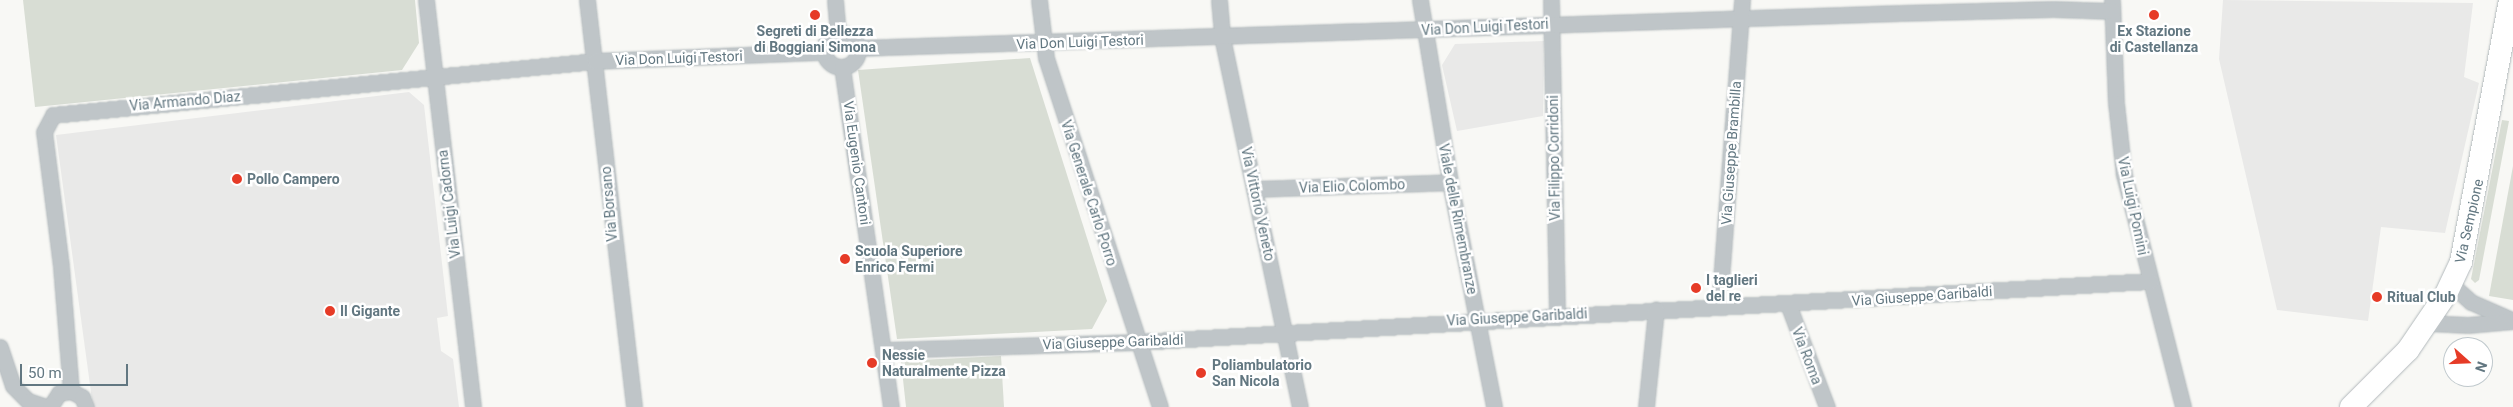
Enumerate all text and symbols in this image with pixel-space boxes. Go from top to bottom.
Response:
marker: Segreti di Bellezza di Boggiani Simona [809,9,821,21]
marker: Ex Stazione di Castellanza [2148,9,2160,21]
street label: Via Don Luigi Testori [1421,15,1549,39]
place label: Segreti di Bellezza di Boggiani Simona [754,23,876,56]
place label: Ex Stazione di Castellanza [2110,23,2198,56]
street label: Via Don Luigi Testori [1016,31,1144,53]
street label: Via Don Luigi Testori [615,47,743,69]
street label: Via Giuseppe Brambilla [1718,81,1744,225]
street label: Via Armando Diaz [129,88,241,114]
street label: Via Filippo Corridoni [1545,95,1563,221]
street label: Via Eugenio Cantoni [840,100,874,226]
street label: Via Generale Carlo Porro [1057,118,1121,268]
street label: Viale delle Rimembranze [1435,142,1481,296]
street label: Via Vittorio Veneto [1238,146,1278,262]
street label: Via Luigi Cadorna [434,149,464,259]
street label: Via Luigi Pomini [2114,155,2152,257]
street label: Via Borsano [597,166,621,242]
place label: Pollo Campero [247,171,340,187]
marker: Pollo Campero [231,173,243,185]
street label: Via Elio Colombo [1299,176,1405,196]
street label: Via Sempione [2451,177,2487,265]
place label: Scuola Superiore Enrico Fermi [855,243,963,276]
marker: Scuola Superiore Enrico Fermi [839,253,851,265]
place label: I taglieri del re [1706,272,1758,304]
marker: I taglieri del re [1690,282,1702,294]
street label: Via Giuseppe Garibaldi [1851,283,1993,309]
place label: Ritual Club [2387,289,2456,305]
marker: Ritual Club [2371,291,2383,303]
place label: Il Gigante [340,303,400,319]
marker: Il Gigante [324,305,336,317]
street label: Via Giuseppe Garibaldi [1446,305,1588,329]
street label: Via Roma [1788,325,1826,387]
street label: Via Giuseppe Garibaldi [1042,331,1184,353]
north arrow [2443,337,2493,387]
place label: Nessie Naturalmente Pizza [882,347,1006,380]
scale bar [22,354,130,386]
marker: Nessie Naturalmente Pizza [866,357,878,369]
place label: Poliambulatorio San Nicola [1212,357,1312,390]
text: N [2472,359,2490,374]
text: 50 m [28,364,62,382]
marker: Poliambulatorio San Nicola [1194,366,1208,380]

